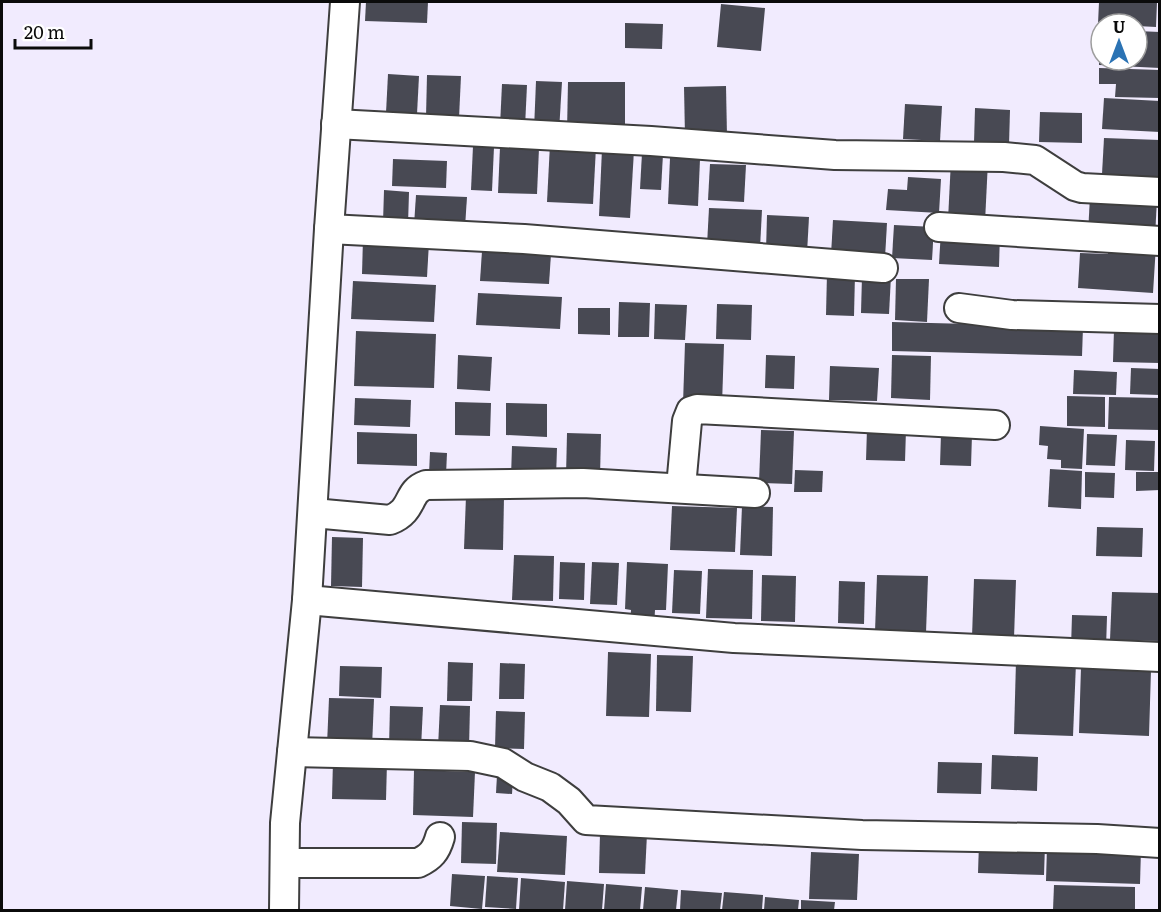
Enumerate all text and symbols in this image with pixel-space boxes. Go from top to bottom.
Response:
scale bar [15,12,92,50]
north arrow [1089,12,1149,72]
text: U [1113,14,1126,38]
text: 20 m [24,18,65,45]

